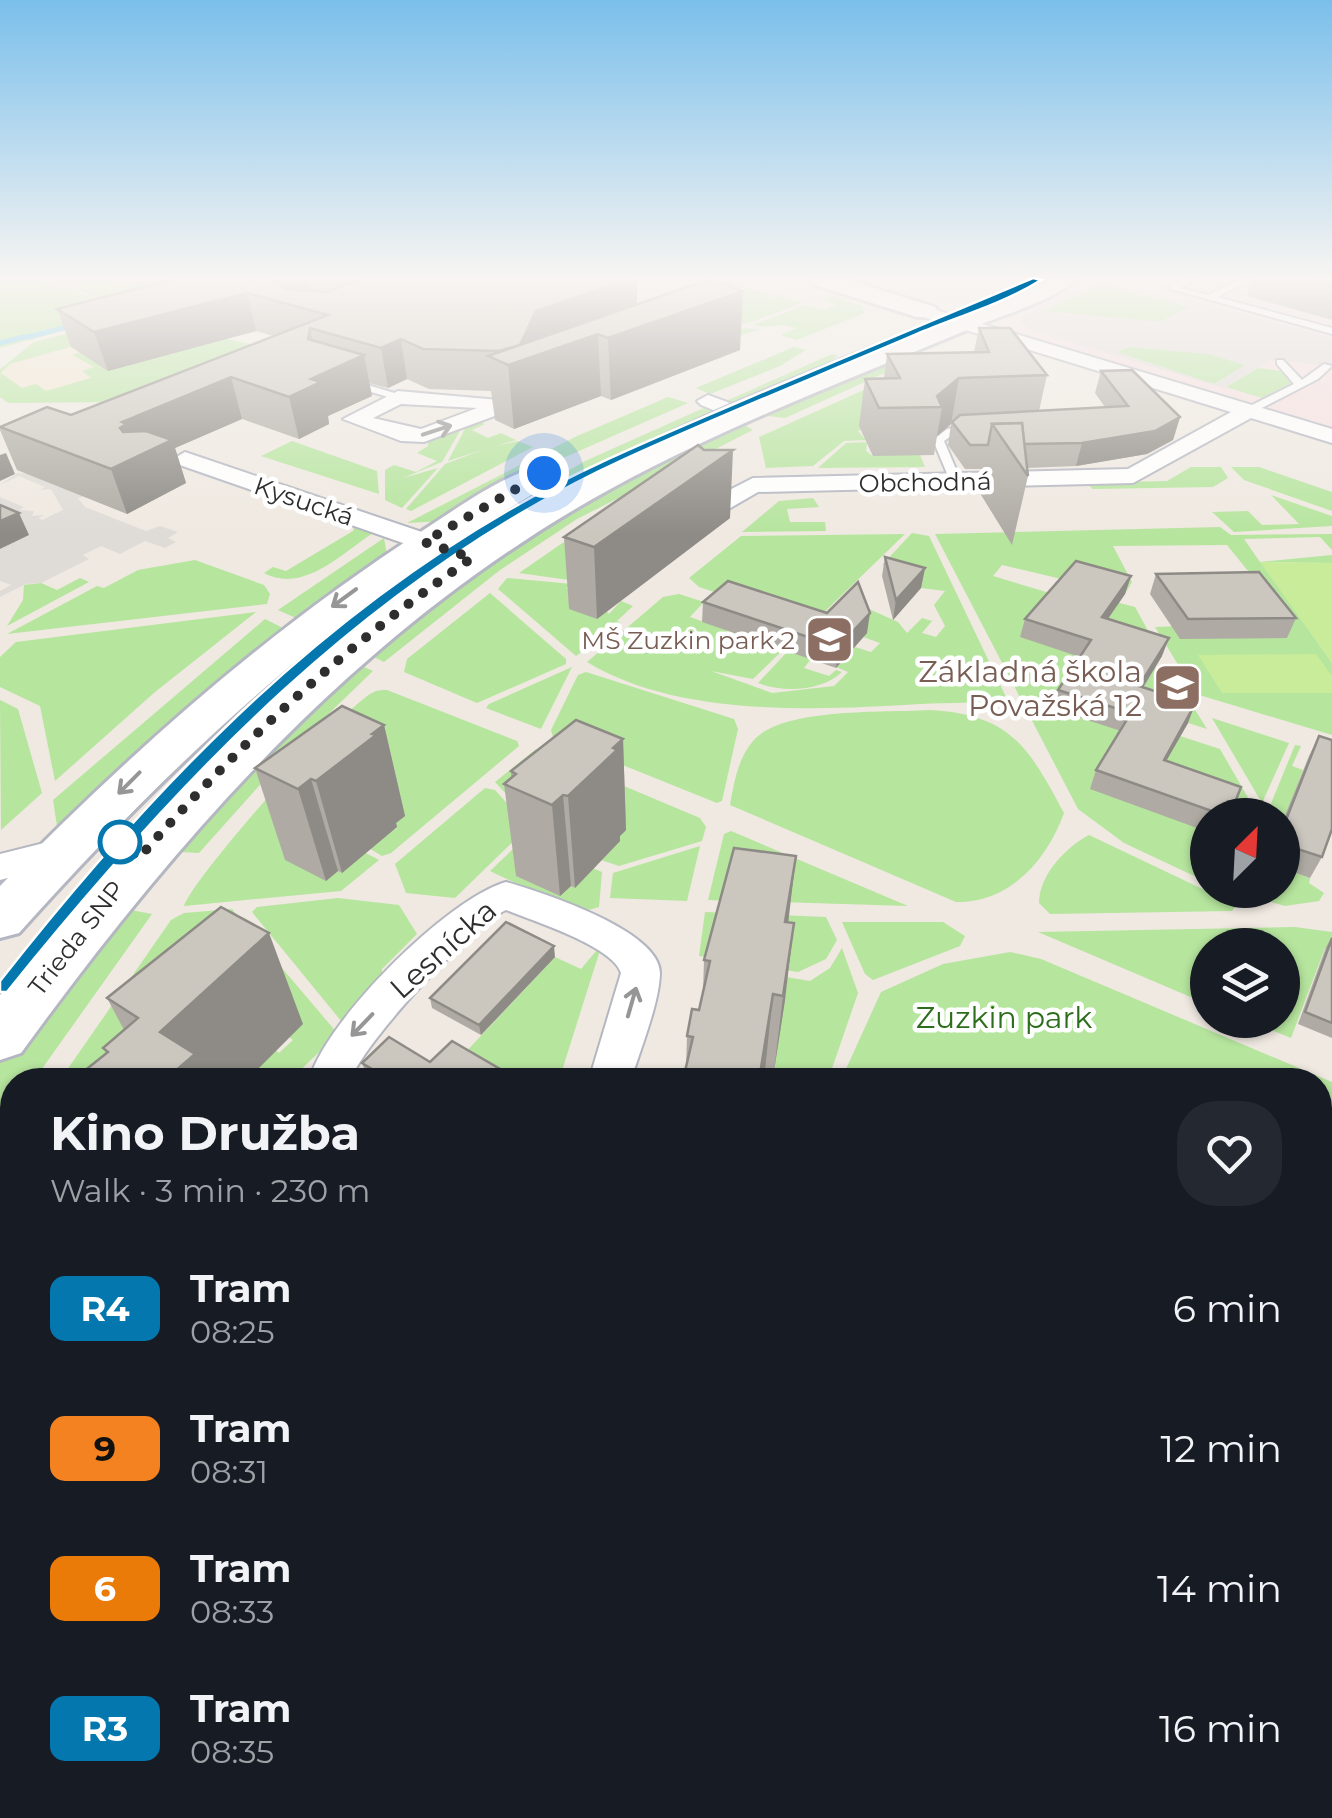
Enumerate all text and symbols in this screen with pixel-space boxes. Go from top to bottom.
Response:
one-way arrow [420,420,452,438]
your location [519,448,569,498]
street label: Obchodná [858,466,992,498]
street label: Kysucká [250,470,358,532]
one-way arrow [331,587,358,608]
school or university icon: MŠ Zuzkin park 2 [804,614,856,666]
place label: MŠ Zuzkin park 2 [581,625,795,655]
place label: Základná škola Považská 12 [918,653,1142,724]
school or university icon: Základná škola Považská 12 [1151,662,1203,714]
one-way arrow [118,771,142,795]
north arrow [1190,798,1300,908]
map controls [1190,798,1300,1038]
unlabelled marker [99,821,141,863]
street label: Trieda SNP [22,875,130,1001]
street label: Lesnícka [382,892,504,1006]
button: layers [1190,928,1300,1038]
one-way arrow [624,987,643,1018]
park label: Zuzkin park [916,999,1092,1036]
one-way arrow [350,1012,374,1036]
button: heart [1177,1101,1282,1206]
text: Kino Družba [50,1104,360,1162]
text: Walk · 3 min · 230 m [50,1171,370,1210]
text: Tram [190,1265,291,1312]
text: 6 min [1173,1285,1282,1332]
text: R4 [80,1287,130,1330]
text: 08:25 [190,1312,275,1351]
text: Tram [190,1405,291,1452]
text: 12 min [1161,1425,1282,1472]
text: 9 [94,1427,116,1470]
text: 08:31 [190,1452,268,1491]
text: Tram [190,1545,291,1592]
text: 14 min [1157,1565,1282,1612]
text: 6 [94,1567,116,1610]
text: 08:33 [190,1592,274,1631]
text: Tram [190,1685,291,1732]
text: 16 min [1159,1705,1282,1752]
text: R3 [82,1707,128,1750]
text: 08:35 [190,1732,274,1771]

